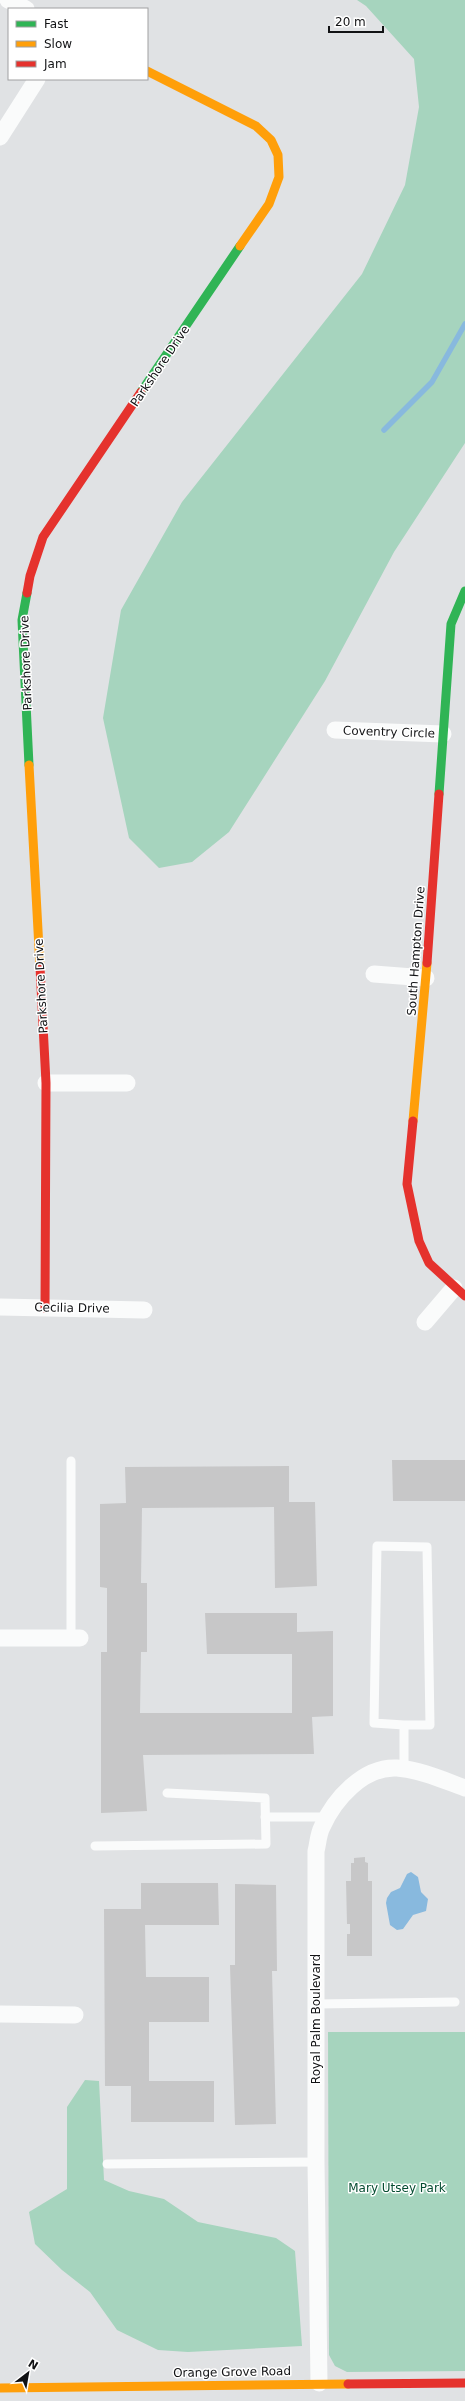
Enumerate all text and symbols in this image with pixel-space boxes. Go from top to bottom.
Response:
legend [8,8,148,80]
scale bar [329,8,383,34]
text: 20 m [335,15,366,29]
text: Fast [44,17,68,31]
text: Slow [44,37,72,51]
text: Jam [43,57,67,71]
street label: Parkshore Drive [128,323,192,409]
street label: Parkshore Drive [17,615,35,711]
street label: Coventry Circle [343,723,435,741]
street label: South Hampton Drive [404,886,428,1016]
street label: Parkshore Drive [32,938,50,1034]
street label: Cecilia Drive [34,1300,110,1316]
street label: Royal Palm Boulevard [309,1954,323,2084]
park label: Mary Utsey Park [348,2181,446,2195]
north arrow [8,2353,48,2393]
text: N [26,2357,40,2373]
street label: Orange Grove Road [173,2364,291,2380]

